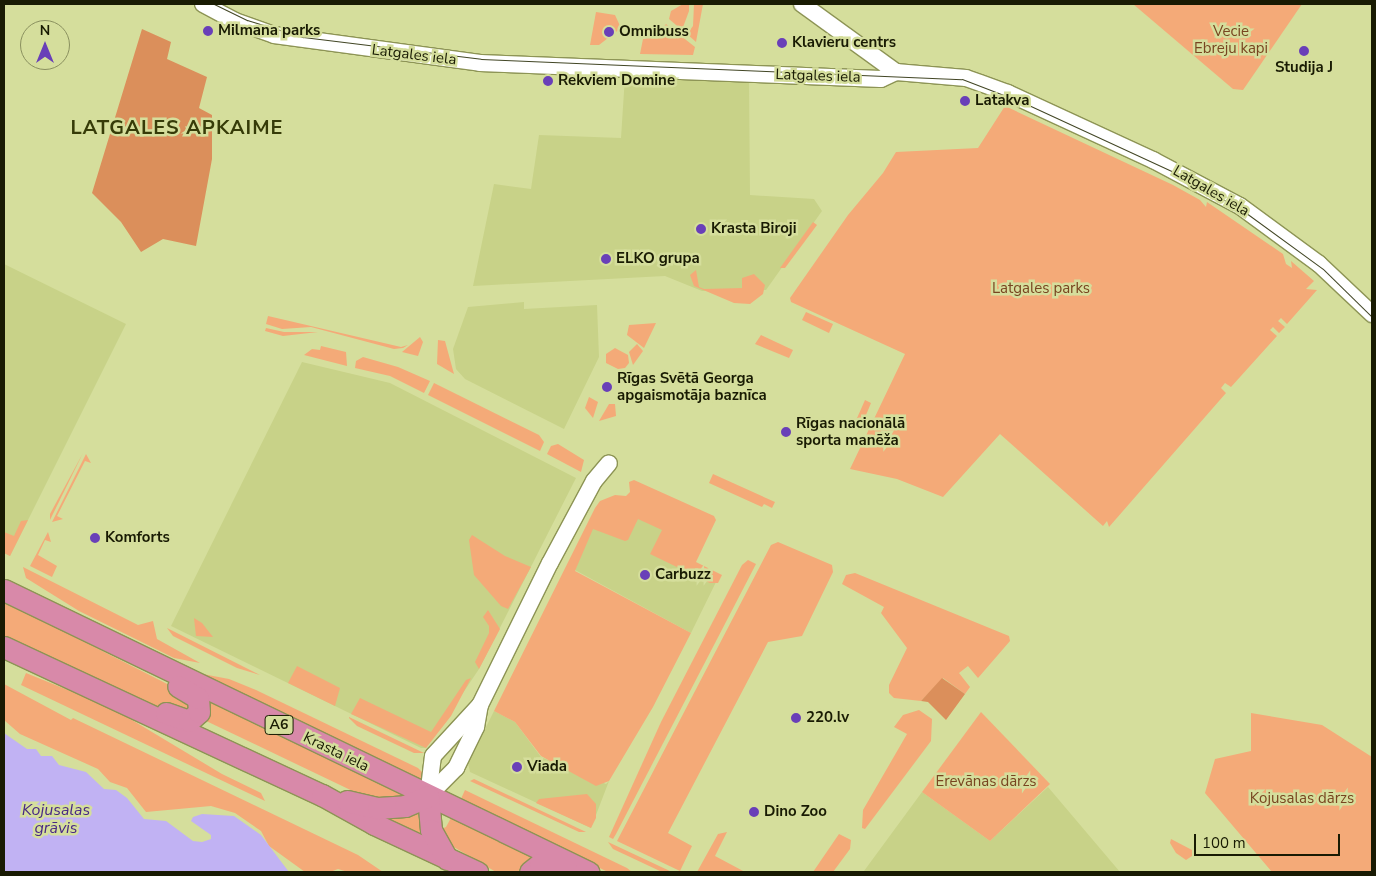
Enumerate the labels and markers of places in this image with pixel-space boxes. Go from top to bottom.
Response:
place label: Milmana parks [218,22,320,40]
place label: Omnibuss [619,23,689,41]
marker: Milmana parks [202,25,214,37]
marker: Omnibuss [603,26,615,38]
place label: Klavieru centrs [792,34,896,52]
marker: Klavieru centrs [776,37,788,49]
marker: Studija J [1298,45,1310,57]
place label: Studija J [1275,59,1333,77]
place label: Rekviem Domine [558,72,675,90]
marker: Rekviem Domine [542,75,554,87]
place label: Latakva [975,92,1029,110]
marker: Latakva [959,95,971,107]
place label: Krasta Biroji [711,220,796,238]
marker: Krasta Biroji [695,223,707,235]
place label: ELKO grupa [616,250,700,268]
marker: ELKO grupa [600,253,612,265]
place label: Rīgas Svētā Georga apgaismotāja baznīca [617,369,767,404]
marker: Rīgas Svētā Georga apgaismotāja baznīca [601,381,613,393]
place label: Rīgas nacionālā sporta manēža [796,414,905,449]
marker: Rīgas nacionālā sporta manēža [780,426,792,438]
place label: Komforts [105,529,170,547]
marker: Komforts [89,532,101,544]
place label: Carbuzz [655,566,711,584]
marker: Carbuzz [639,569,651,581]
place label: 220.lv [806,709,849,727]
marker: 220.lv [790,712,802,724]
place label: Viada [527,758,567,776]
marker: Viada [511,761,523,773]
place label: Dino Zoo [764,803,827,821]
marker: Dino Zoo [748,806,760,818]

